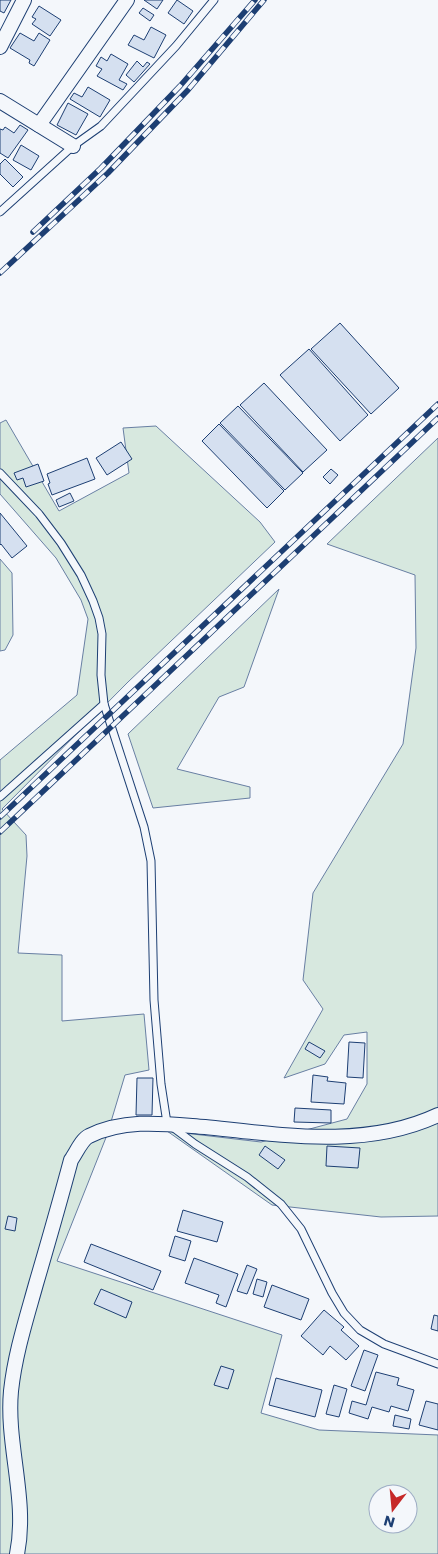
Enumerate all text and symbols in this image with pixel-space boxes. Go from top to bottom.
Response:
north arrow [368,1484,418,1534]
text: N [382,1510,397,1533]

